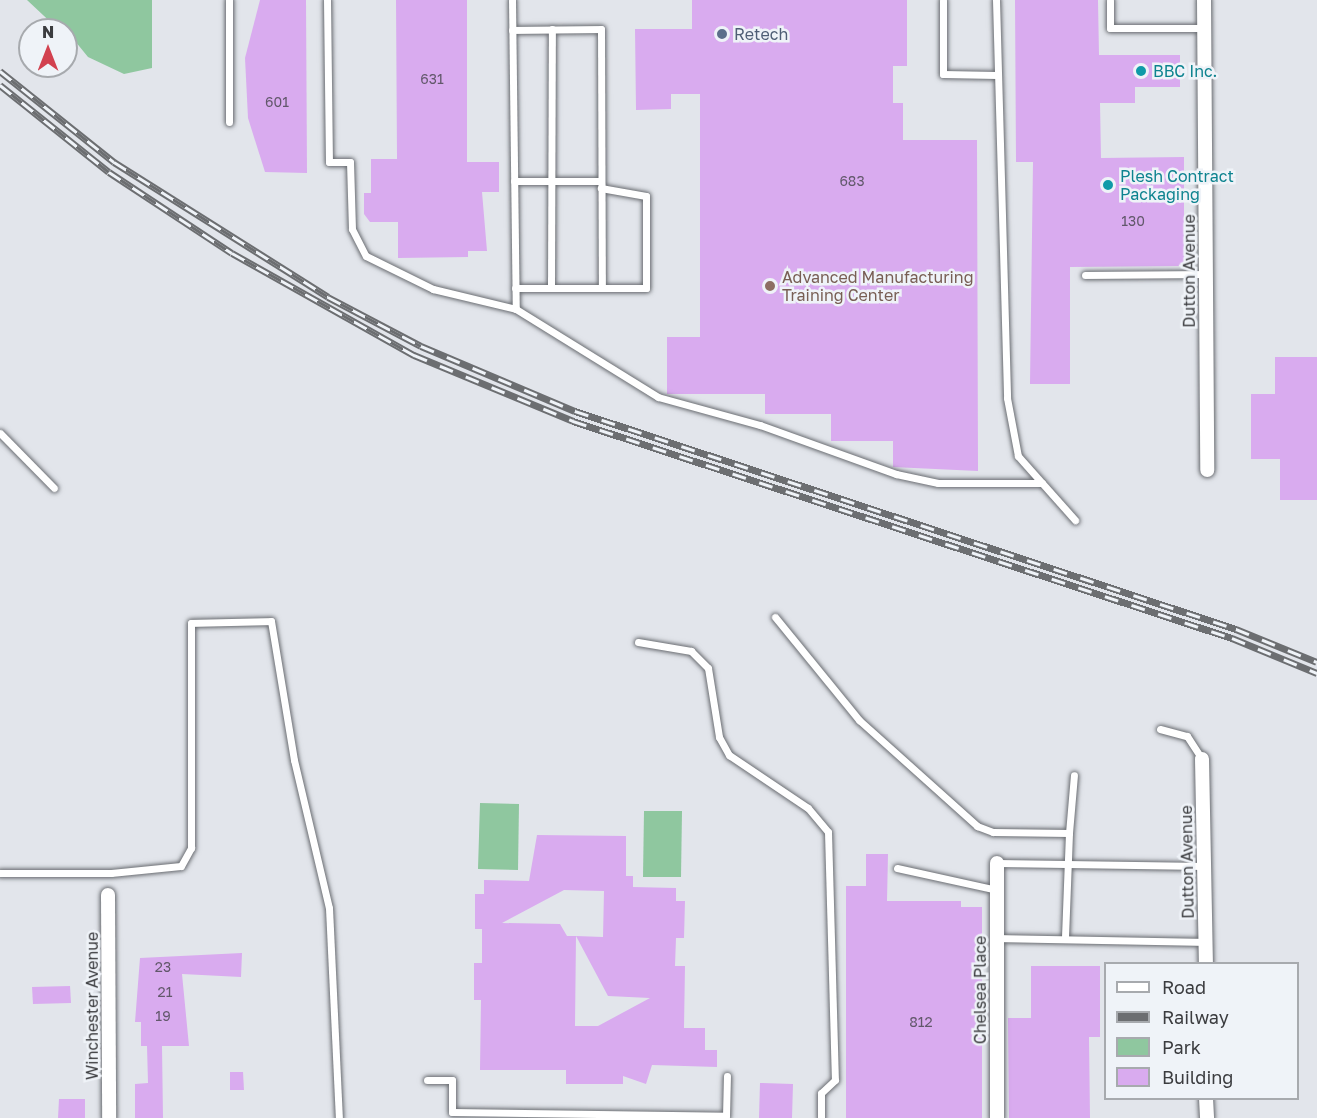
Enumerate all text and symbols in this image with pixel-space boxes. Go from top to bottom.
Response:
north arrow [18,18,78,78]
text: N [42,22,54,42]
place label: Retech [734,24,788,44]
marker: Retech [715,27,729,41]
place label: BBC Inc. [1153,61,1217,81]
marker: BBC Inc. [1134,64,1148,78]
house number: 631 [420,71,444,87]
house number: 601 [265,94,289,110]
place label: Plesh Contract Packaging [1120,166,1234,204]
house number: 683 [839,173,865,189]
marker: Plesh Contract Packaging [1101,178,1115,192]
house number: 130 [1121,213,1145,229]
street label: Dutton Avenue [1179,214,1199,328]
place label: Advanced Manufacturing Training Center [782,267,973,305]
marker: Advanced Manufacturing Training Center [763,279,777,293]
street label: Dutton Avenue [1176,805,1198,919]
street label: Winchester Avenue [82,932,102,1080]
street label: Chelsea Place [970,936,990,1044]
house number: 23 [155,959,171,975]
legend [1104,962,1299,1100]
text: Road [1162,976,1206,998]
house number: 21 [158,984,172,1000]
text: Railway [1162,1006,1229,1028]
house number: 19 [155,1008,171,1024]
house number: 812 [909,1014,933,1030]
text: Park [1162,1036,1201,1058]
text: Building [1162,1066,1233,1088]

